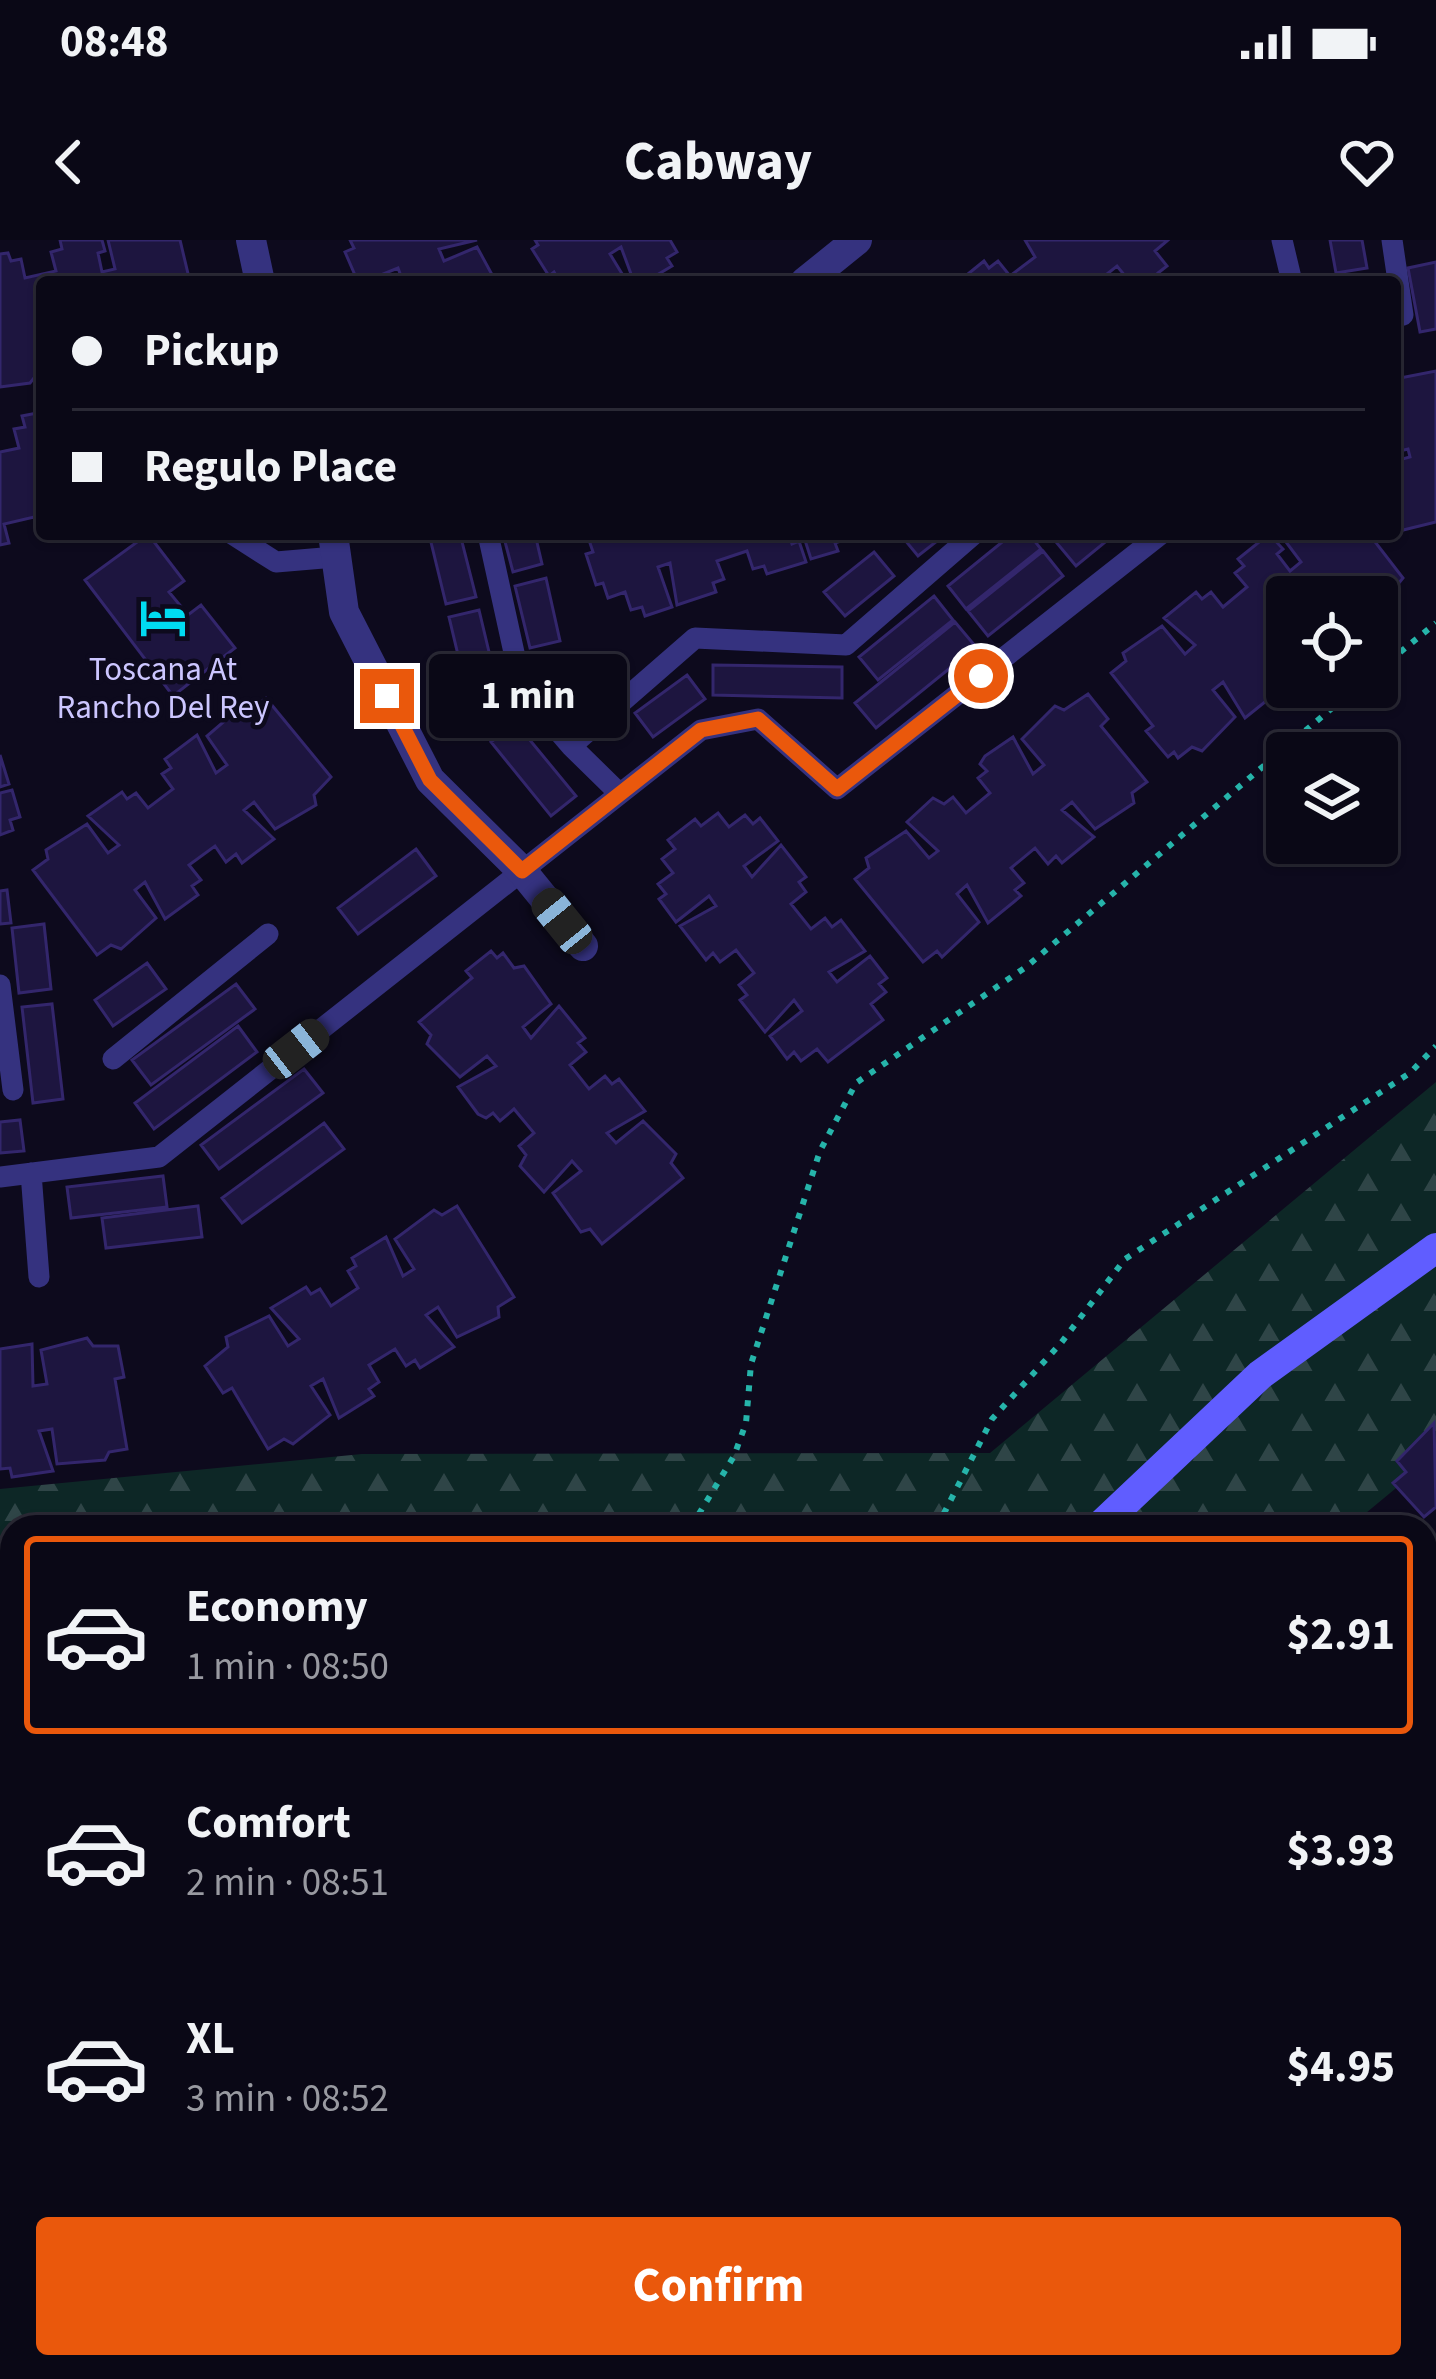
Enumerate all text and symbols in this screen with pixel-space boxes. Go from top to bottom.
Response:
text: 08:48 [60,10,169,74]
text: Cabway [624,124,812,201]
icon: back [36,129,102,195]
icon: heart [1334,129,1400,195]
text: Pickup [144,319,280,383]
text: Regulo Place [144,435,397,499]
map controls [1266,576,1398,864]
button: locate [1266,576,1398,708]
hotel icon: Toscana At Rancho Del Rey [138,593,188,643]
place label: Toscana At Rancho Del Rey [57,646,270,731]
route start [954,649,1008,703]
callout: 1 min [429,654,627,738]
text: 1 min [481,668,575,724]
route end [360,669,414,723]
button: layers [1266,732,1398,864]
car [525,882,599,960]
car [257,1013,335,1085]
text: Economy [186,1575,368,1639]
icon: car [42,1581,150,1689]
text: $2.91 [1286,1603,1395,1667]
text: 1 min · 08:50 [186,1639,389,1695]
text: Comfort [186,1791,351,1855]
icon: car [42,1797,150,1905]
text: $3.93 [1286,1819,1395,1883]
text: 2 min · 08:51 [186,1855,389,1911]
text: XL [186,2007,235,2071]
icon: car [42,2013,150,2121]
text: $4.95 [1286,2035,1395,2099]
text: 3 min · 08:52 [186,2071,389,2127]
button: Confirm [36,2217,1401,2355]

